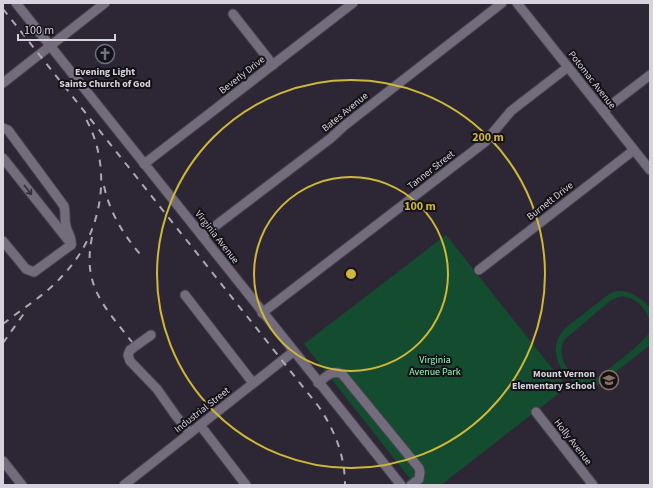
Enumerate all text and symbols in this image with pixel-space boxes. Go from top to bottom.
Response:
scale bar [18,16,115,42]
text: 100 m [24,22,54,39]
church icon: Evening Light Saints Church of God [94,43,116,65]
street label: Potomac Avenue [565,48,619,112]
street label: Beverly Drive [216,53,268,97]
place label: Evening Light Saints Church of God [59,65,151,91]
street label: Bates Avenue [319,89,371,135]
text: 200 m [472,129,504,146]
street label: Tanner Street [405,147,458,193]
street label: Burnett Drive [524,178,576,224]
one-way arrow [24,185,33,196]
text: 100 m [404,198,436,215]
street label: Virginia Avenue [192,207,242,267]
centre of rings [344,267,358,281]
park label: Virginia Avenue Park [409,353,461,379]
place label: Mount Vernon Elementary School [512,367,595,393]
school or university icon: Mount Vernon Elementary School [598,369,620,391]
street label: Industrial Street [171,383,233,436]
street label: Holly Avenue [551,416,595,468]

